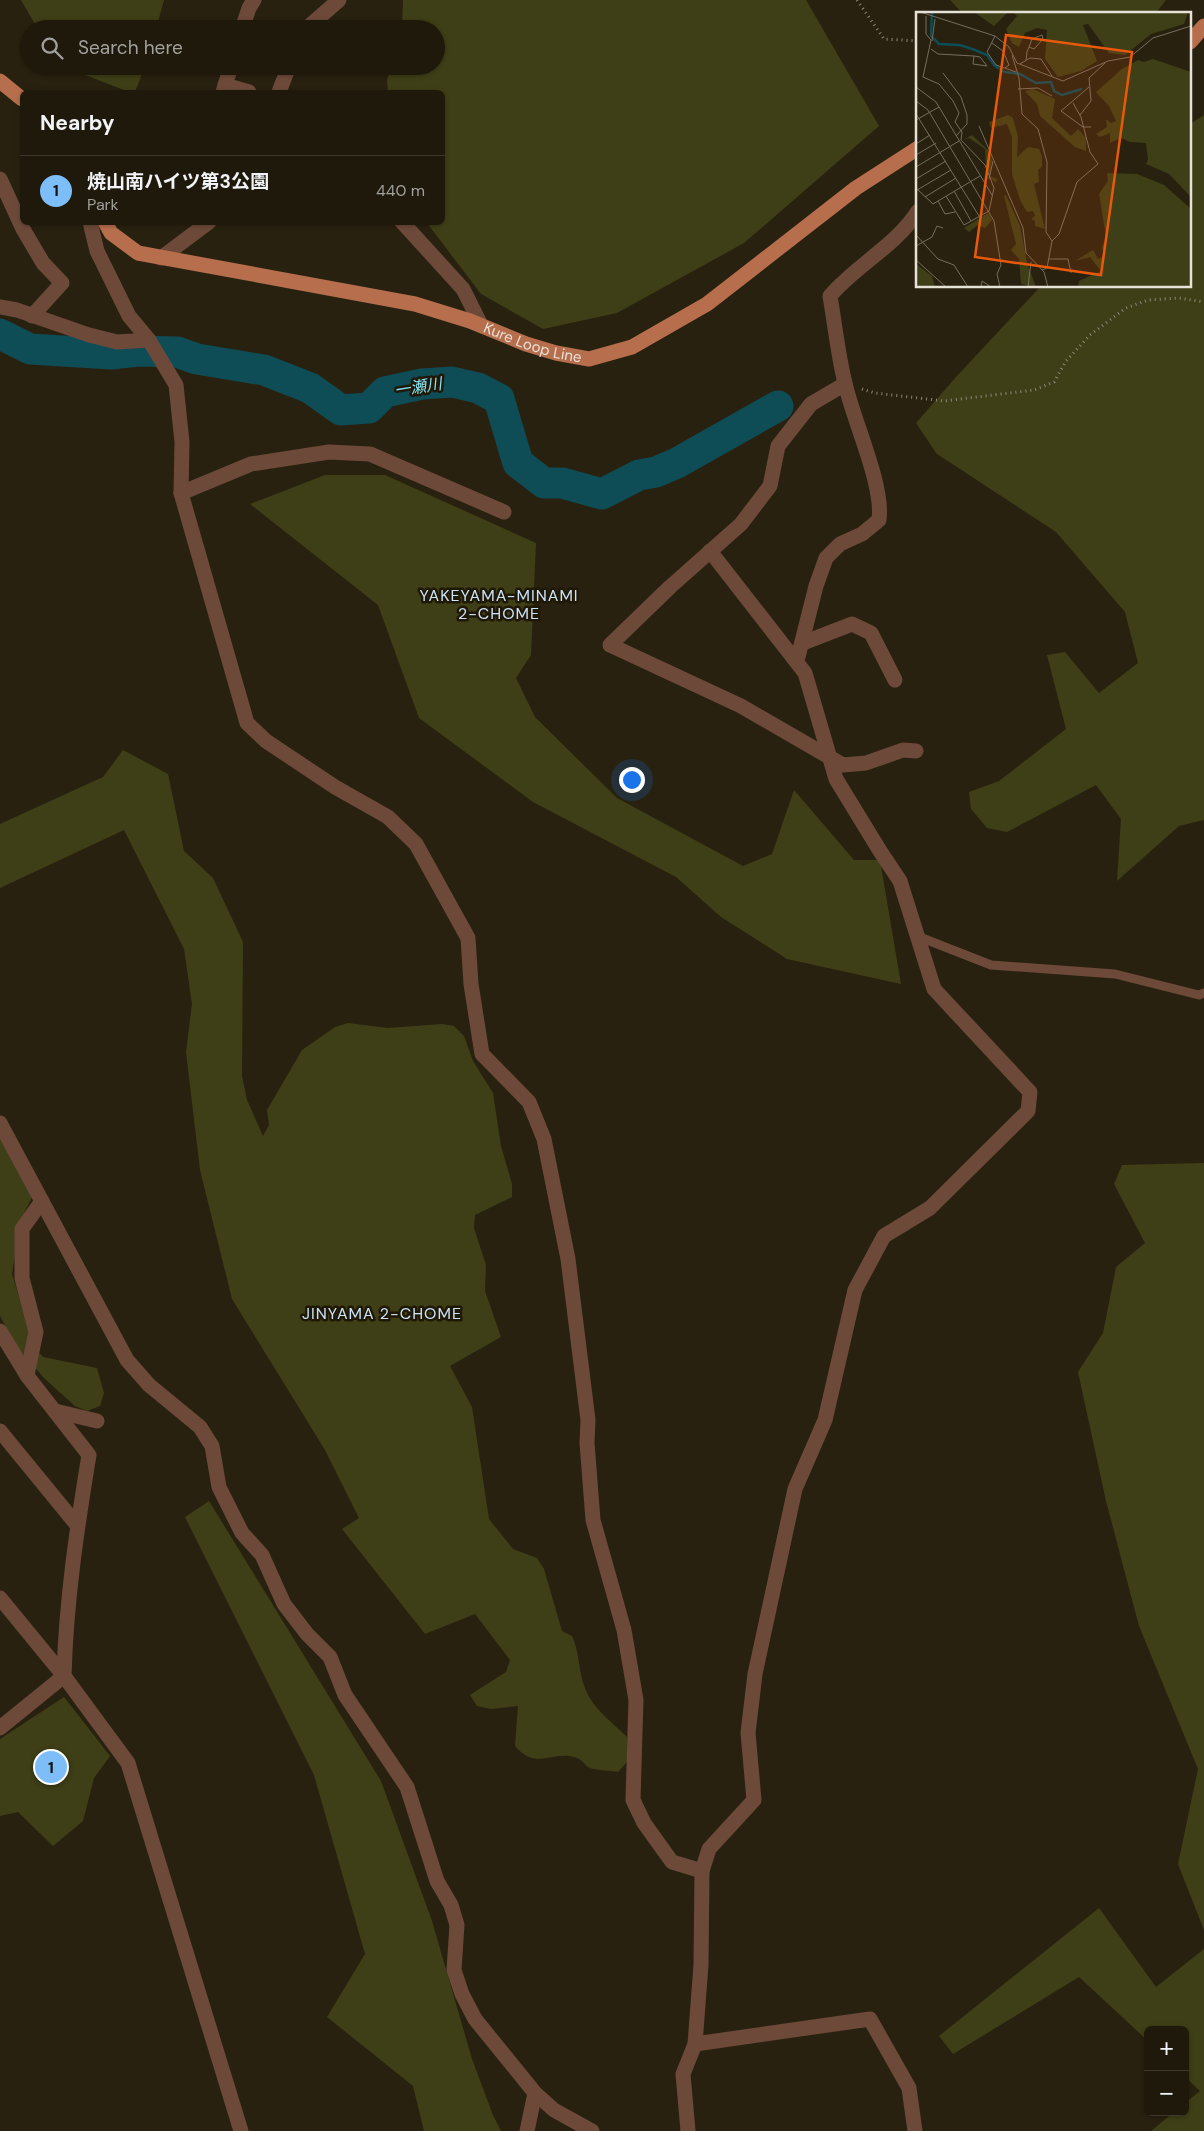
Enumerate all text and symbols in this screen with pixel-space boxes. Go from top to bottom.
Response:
inset map [916,12,1192,288]
search box [20,20,445,75]
icon: search [38,34,66,62]
text: Search here [78,35,183,60]
text: Nearby [40,109,114,137]
text: 焼山南ハイツ第3公園 [87,169,269,194]
text: 1 [53,180,59,201]
text: 440 m [376,180,425,201]
text: Park [87,194,119,215]
street label: Kure Loop Line [480,318,583,367]
water label: 一瀬川 [393,373,445,401]
district label: YAKEYAMA-MINAMI 2-CHOME [419,585,579,624]
your location [619,767,645,793]
district label: JINYAMA 2-CHOME [302,1303,462,1324]
pin: 1 [35,1748,67,1786]
map controls [1144,2026,1189,2116]
button: + [1144,2026,1189,2071]
button: − [1144,2071,1189,2116]

